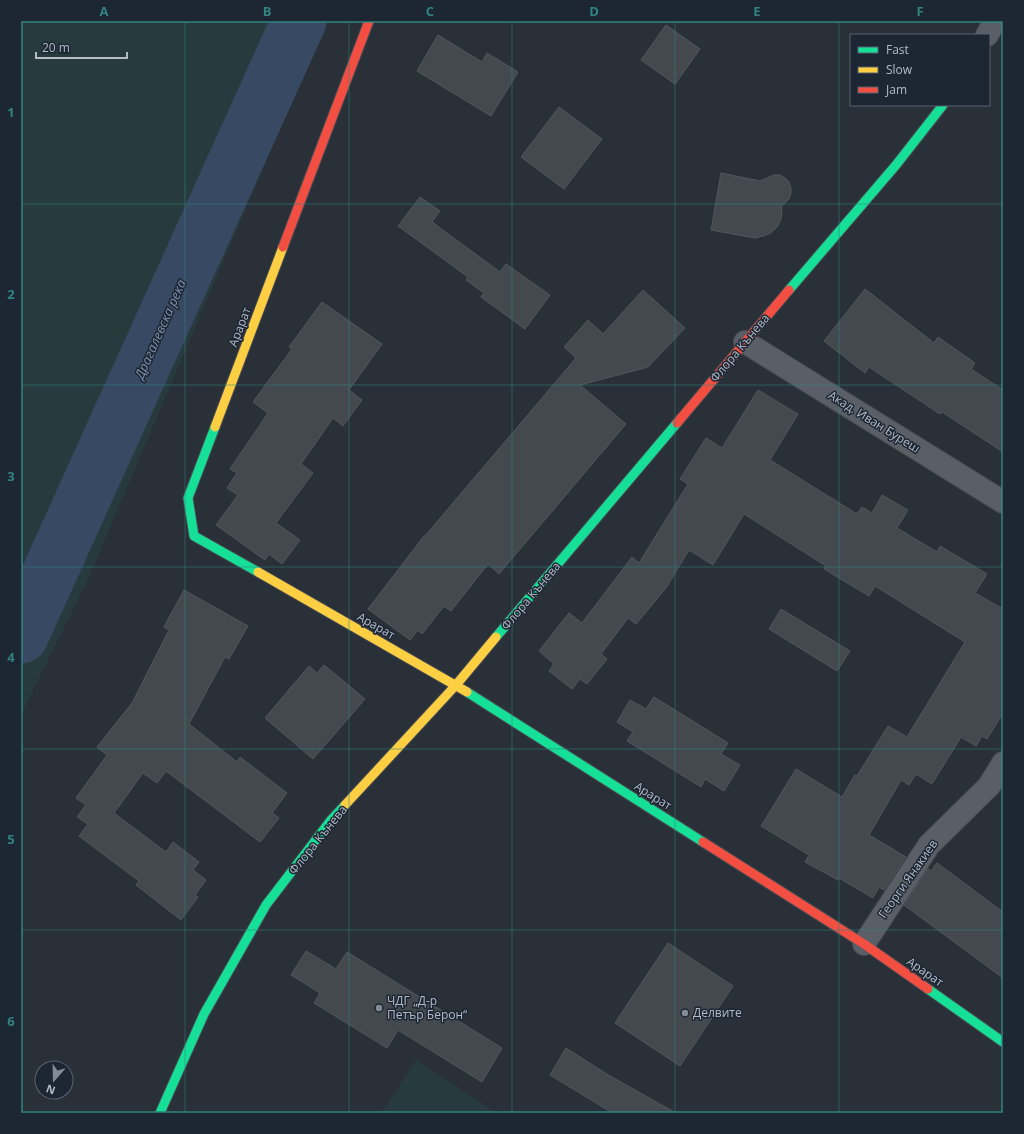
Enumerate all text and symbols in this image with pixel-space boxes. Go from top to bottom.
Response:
text: A [100,2,109,20]
text: B [263,2,272,20]
text: C [426,2,434,20]
text: D [589,2,599,20]
text: E [753,2,761,20]
text: F [916,2,924,20]
scale bar [36,34,127,60]
legend [850,34,990,106]
text: 20 m [42,39,70,56]
text: Fast [886,41,909,58]
text: Slow [886,61,913,78]
text: Jam [885,81,907,98]
text: 1 [7,103,15,121]
water label: Драгалевска река [129,276,190,383]
text: 2 [7,285,15,303]
street label: Арарат [224,304,255,349]
street label: Флора Кънева [706,310,773,385]
street label: Акад. Иван Буреш [825,387,923,457]
text: 3 [7,467,15,485]
street label: Флора Кънева [497,558,564,633]
street label: Арарат [354,608,399,643]
text: 4 [7,648,15,666]
street label: Арарат [631,777,676,814]
street label: Флора Кънева [285,802,351,878]
text: 5 [7,830,15,848]
street label: Георги Янакиев [874,836,941,922]
street label: Арарат [904,953,947,991]
place label: ЧДГ „Д-р Петър Берон“ [387,992,468,1023]
marker: ЧДГ „Д-р Петър Берон“ [374,1003,384,1013]
place label: Делвите [693,1004,742,1021]
marker: Делвите [680,1008,690,1018]
text: 6 [7,1012,15,1030]
north arrow [34,1060,74,1100]
text: N [44,1081,57,1098]

